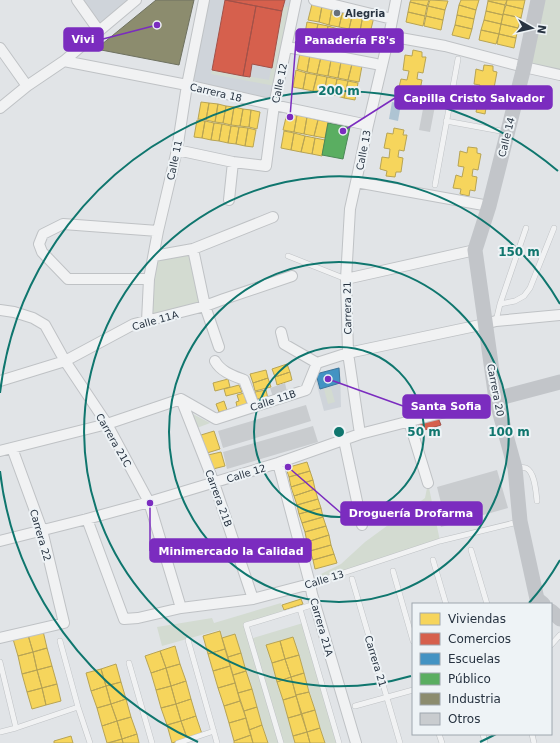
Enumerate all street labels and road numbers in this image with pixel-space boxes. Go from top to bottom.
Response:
street label: Calle 12 [270,62,289,104]
street label: Carrera 18 [189,81,243,104]
street label: Calle 14 [496,116,517,158]
street label: Calle 13 [354,129,373,171]
street label: Calle 11 [165,139,184,181]
street label: Carrera 21 [342,281,353,335]
street label: Calle 11A [131,309,180,332]
street label: Carrera 20 [485,363,506,417]
street label: Calle 11B [249,388,298,413]
street label: Carrera 21C [94,411,133,469]
street label: Calle 12 [225,462,267,485]
street label: Carrera 21B [203,468,234,528]
street label: Carrera 22 [28,508,53,562]
street label: Calle 13 [303,568,345,591]
street label: Carrera 21A [308,597,335,658]
street label: Carrera 21 [362,634,389,688]

